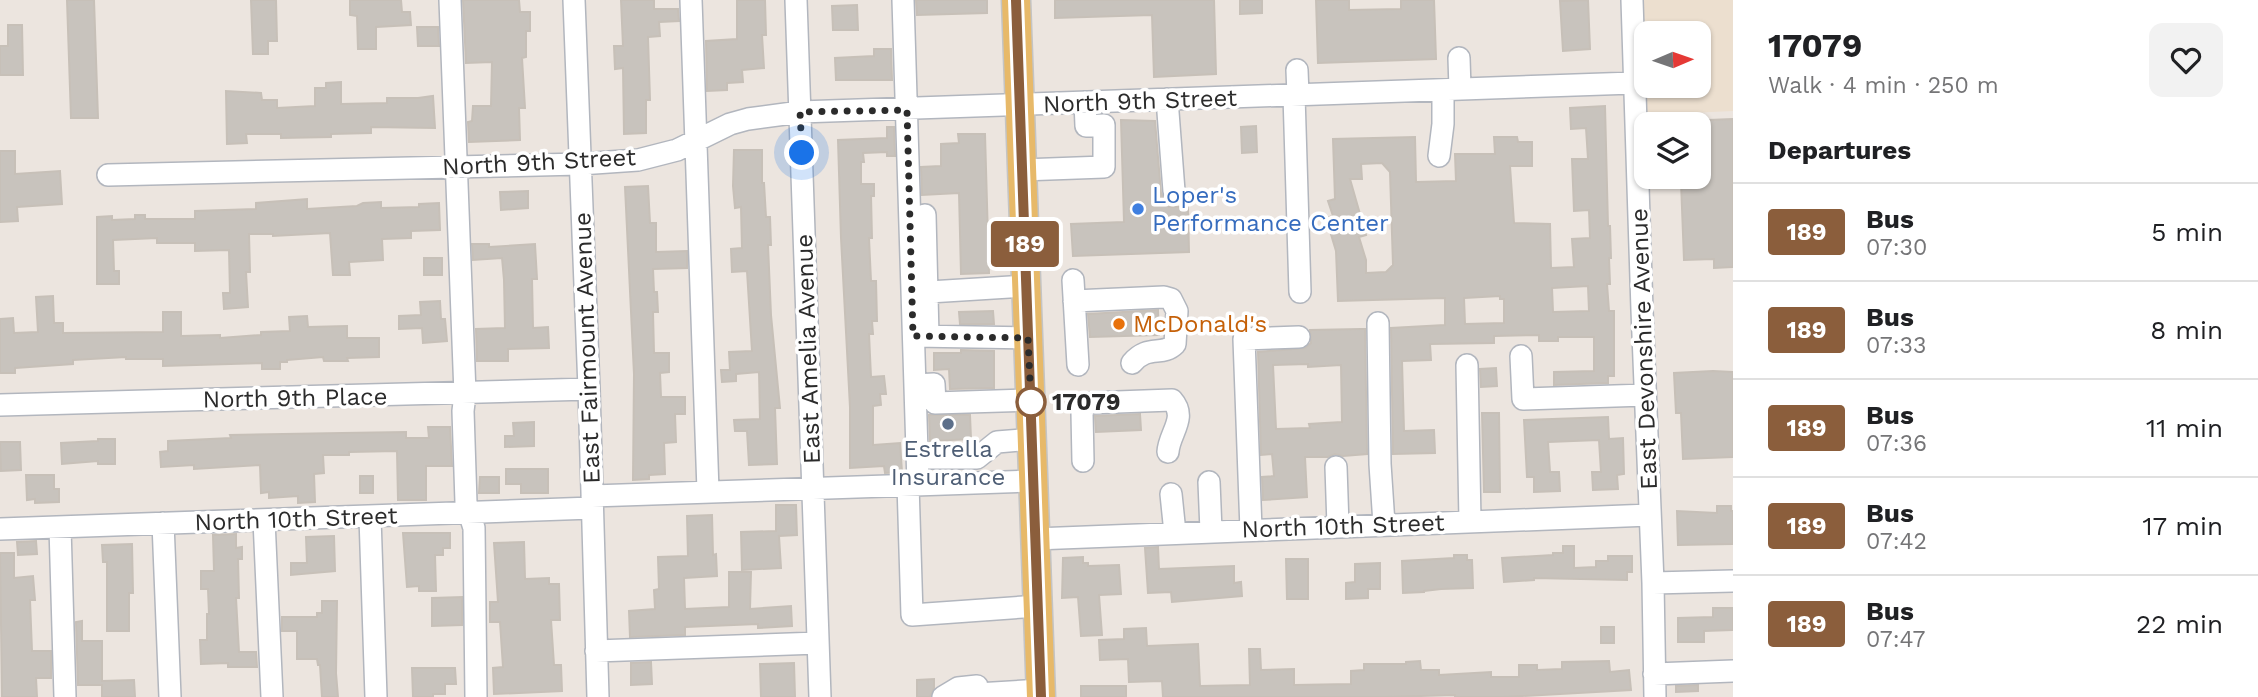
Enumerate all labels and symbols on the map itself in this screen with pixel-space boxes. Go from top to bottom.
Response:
north arrow [1634,21,1712,98]
street label: North 9th Street [1043,84,1237,118]
your location [784,135,819,170]
street label: North 9th Street [441,143,637,181]
place label: Loper's Performance Center [1152,181,1389,237]
marker: Loper's Performance Center [1130,201,1146,217]
street label: East Devonshire Avenue [1625,208,1663,490]
street label: East Fairmount Avenue [568,212,606,484]
line badge: 189 [985,221,1065,267]
street label: East Amelia Avenue [790,233,826,465]
place label: McDonald's [1133,310,1267,338]
marker: McDonald's [1111,316,1127,332]
street label: North 9th Place [202,382,388,414]
marker: 17079 [1016,387,1046,417]
place label: 17079 [1052,388,1121,416]
marker: Estrella Insurance [940,416,956,432]
place label: Estrella Insurance [891,435,1005,491]
street label: North 10th Street [194,501,398,537]
street label: North 10th Street [1241,508,1445,544]

